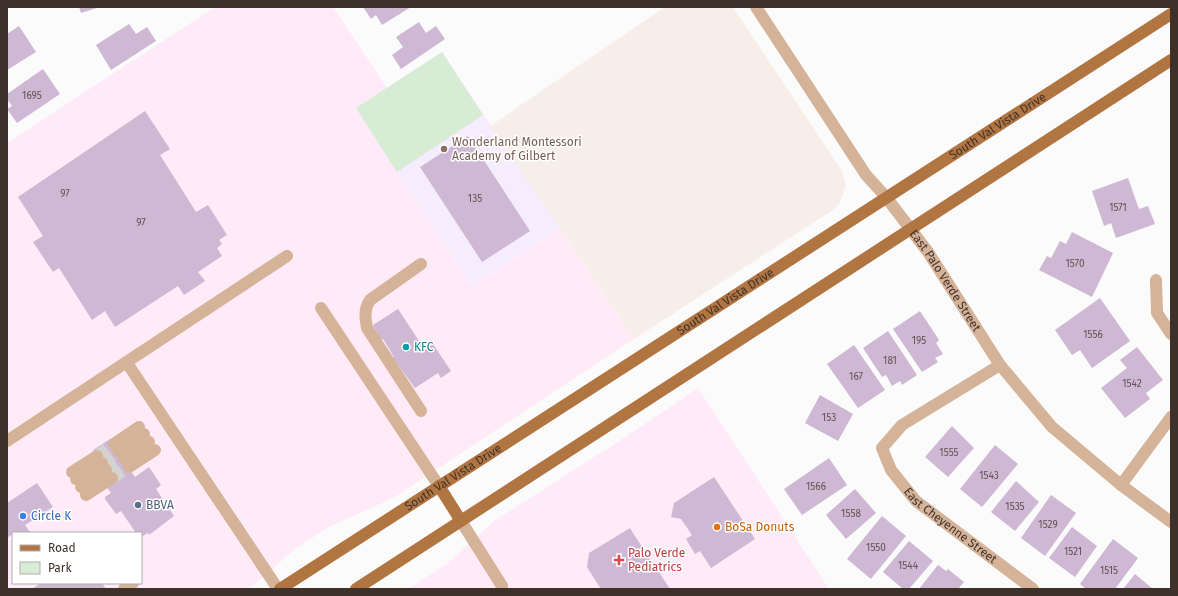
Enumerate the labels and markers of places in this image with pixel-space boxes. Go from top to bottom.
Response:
place label: Wonderland Montessori Academy of Gilbert [452,135,582,163]
marker: Wonderland Montessori Academy of Gilbert [439,144,449,154]
place label: KFC [414,340,434,354]
marker: KFC [401,342,411,352]
place label: BBVA [146,498,174,512]
marker: BBVA [133,500,143,510]
place label: Circle K [31,509,72,523]
marker: Circle K [18,511,28,521]
place label: BoSa Donuts [725,520,795,534]
marker: BoSa Donuts [712,522,722,532]
place label: Palo Verde Pediatrics [628,546,685,574]
marker: Palo Verde Pediatrics [613,554,625,566]

